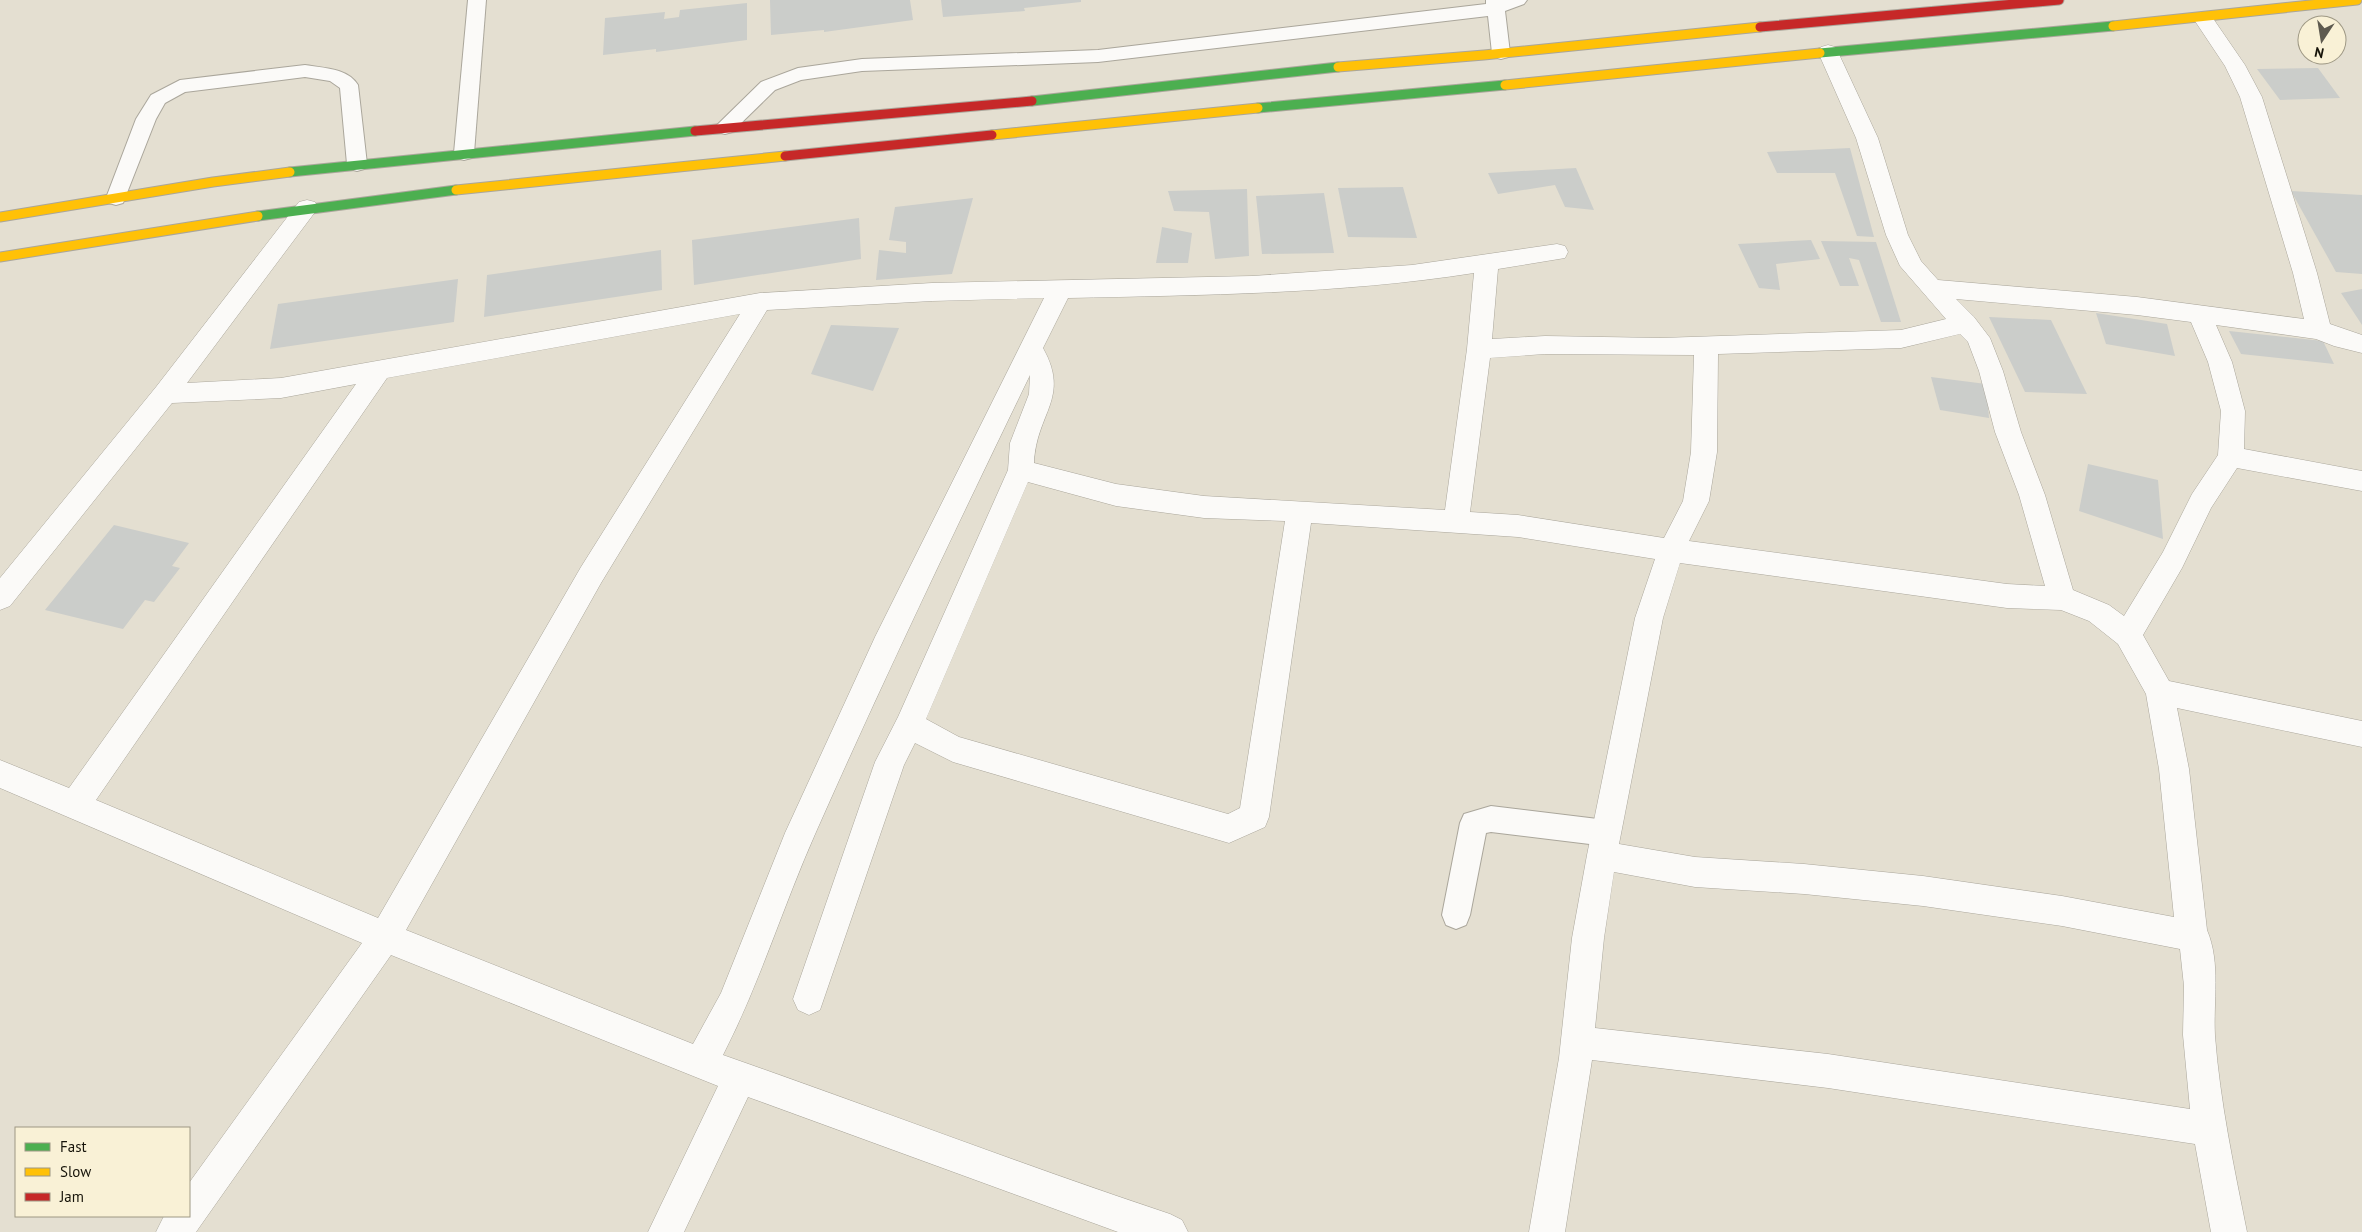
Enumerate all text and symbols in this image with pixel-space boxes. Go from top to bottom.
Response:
north arrow [2297,15,2347,65]
text: N [2313,43,2326,62]
legend [15,1127,190,1217]
text: Fast [60,1137,87,1156]
text: Slow [60,1162,91,1181]
text: Jam [59,1187,84,1206]

